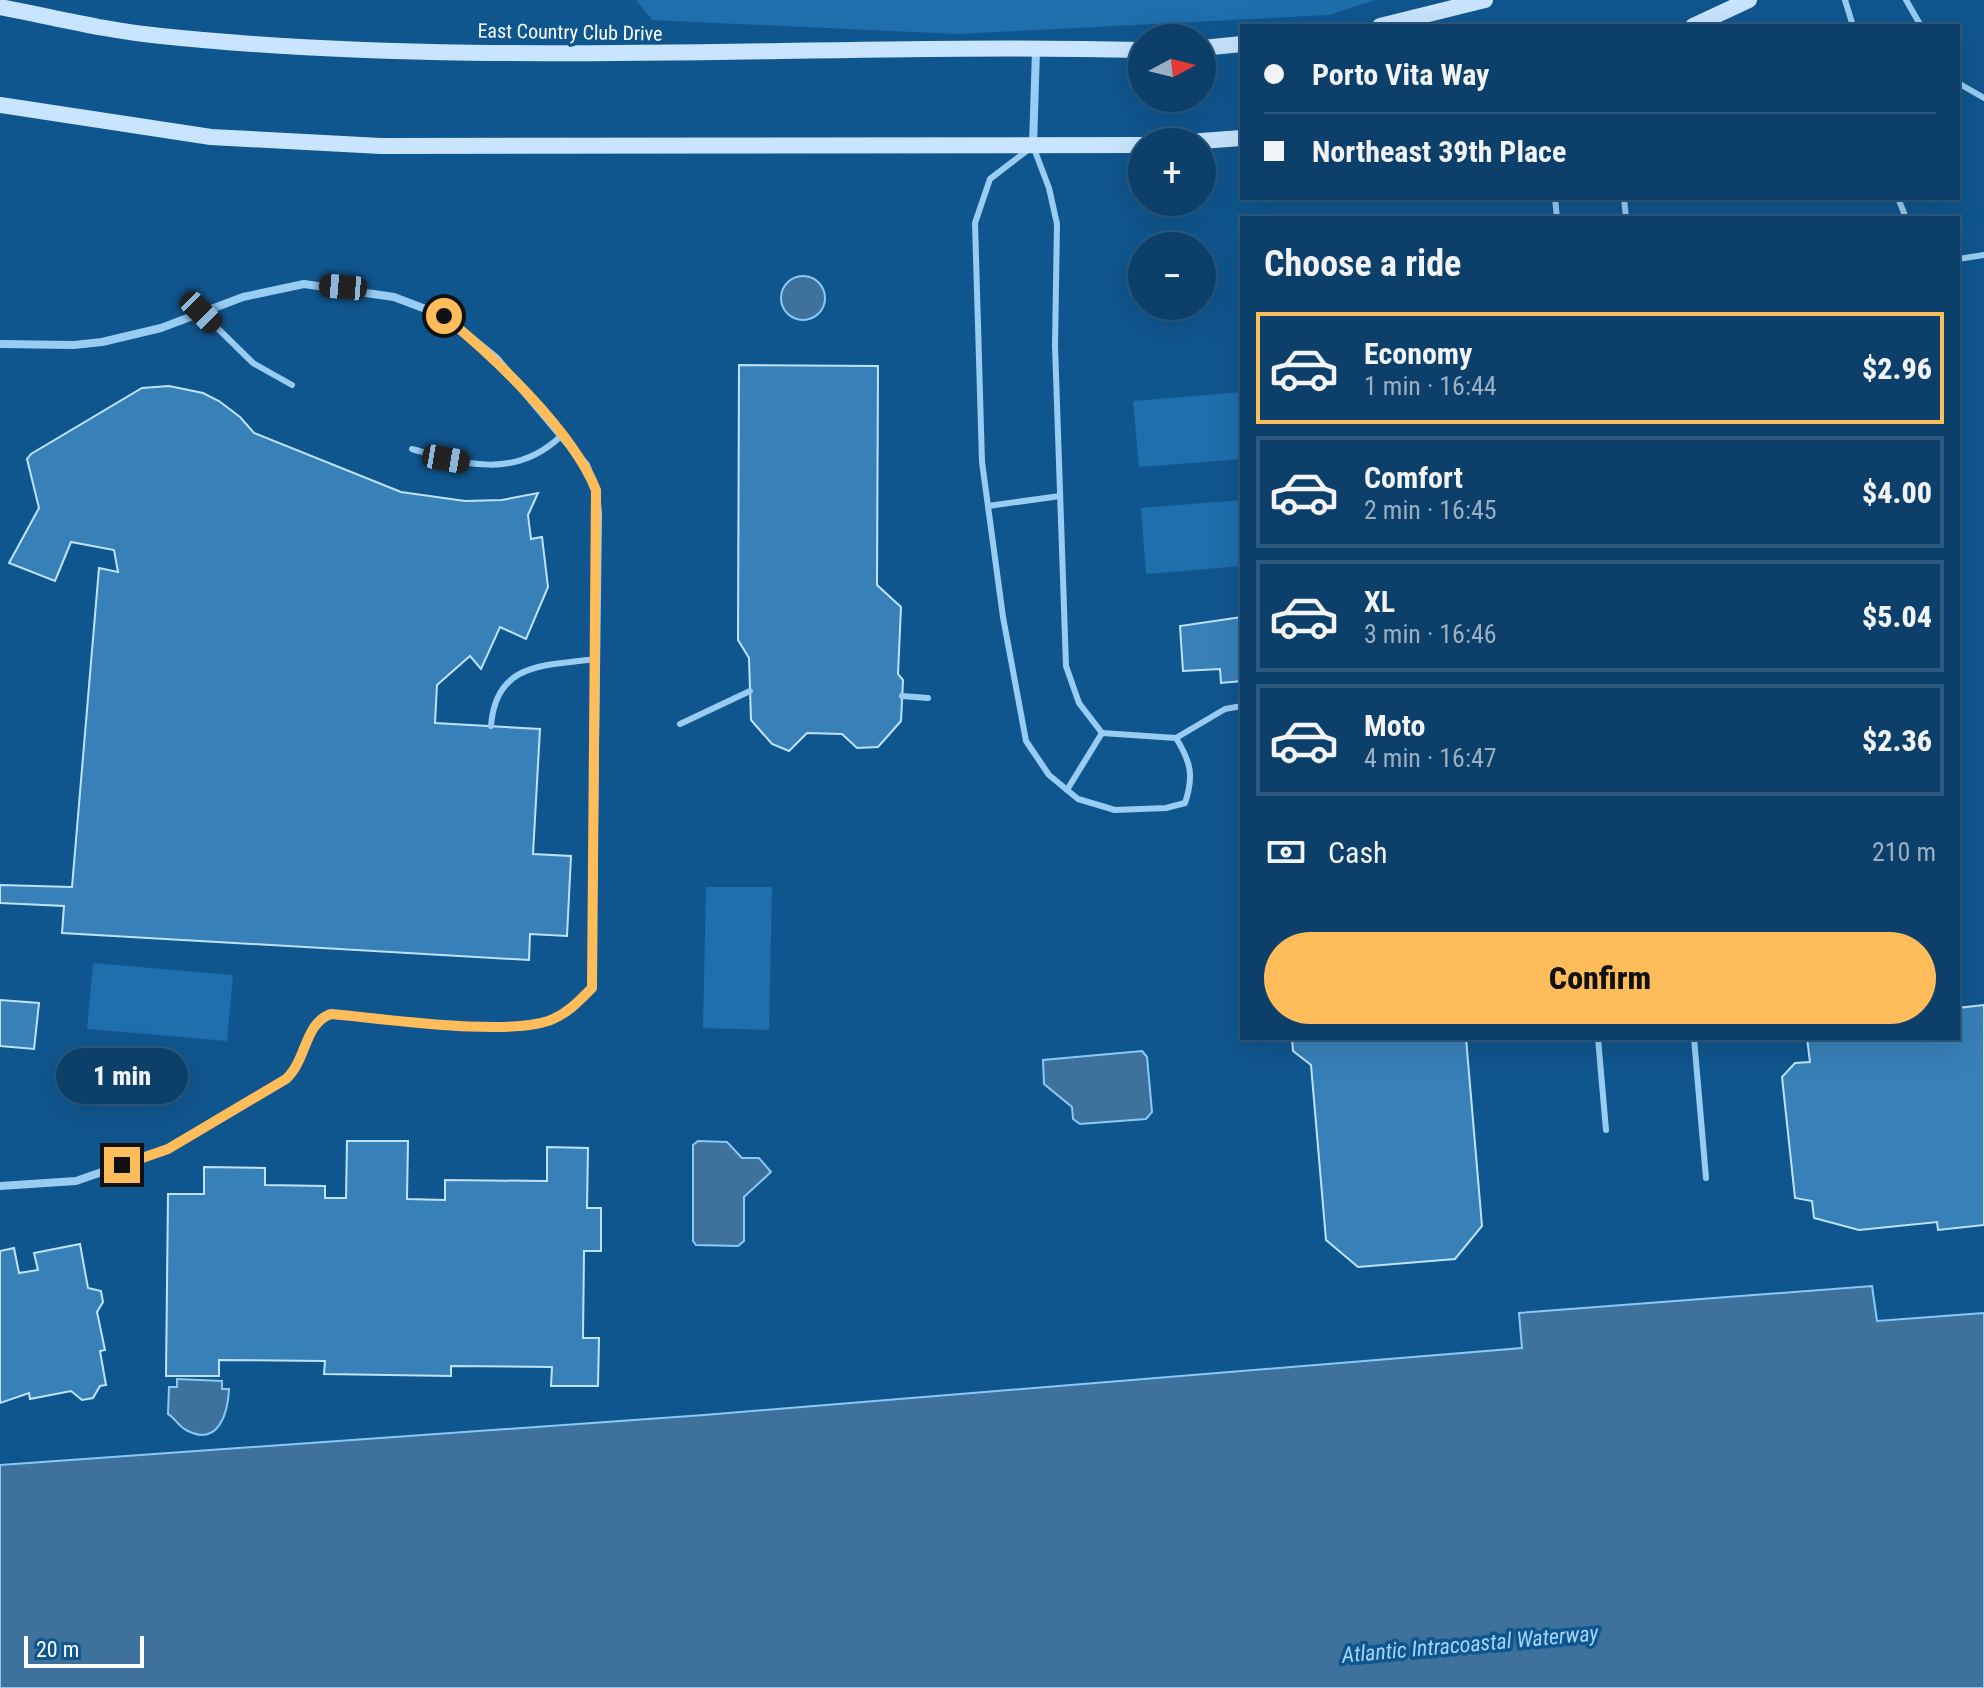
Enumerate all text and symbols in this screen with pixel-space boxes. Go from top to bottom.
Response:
street label: East Country Club Drive [477,18,663,46]
north arrow [1128,24,1216,112]
map controls [1128,24,1216,320]
text: Porto Vita Way [1312,57,1489,92]
button: + [1128,128,1216,216]
text: Northeast 39th Place [1312,134,1566,169]
button: − [1128,232,1216,320]
text: Choose a ride [1264,243,1461,285]
car [318,273,368,301]
car [176,287,226,337]
route start [426,298,462,334]
icon: car [1268,332,1340,404]
text: Economy [1364,336,1472,371]
text: $2.96 [1862,351,1932,386]
text: 1 min · 16:44 [1364,371,1497,401]
car [420,443,472,475]
icon: car [1268,456,1340,528]
text: Comfort [1364,460,1463,495]
text: $4.00 [1862,475,1932,510]
text: 2 min · 16:45 [1364,495,1497,525]
icon: car [1268,580,1340,652]
text: XL [1364,584,1395,619]
text: $5.04 [1862,599,1932,634]
text: 3 min · 16:46 [1364,619,1497,649]
icon: car [1268,704,1340,776]
text: Moto [1364,708,1425,743]
text: $2.36 [1862,723,1932,758]
text: 4 min · 16:47 [1364,743,1497,773]
icon: cash [1264,830,1308,874]
text: Cash [1328,835,1388,870]
text: 210 m [1872,837,1936,867]
button: Confirm [1264,932,1936,1024]
callout: 1 min [56,1049,188,1105]
text: 1 min [93,1061,151,1091]
route end [104,1147,140,1183]
water label: Atlantic Intracoastal Waterway [1340,1620,1600,1668]
scale bar [24,1632,144,1668]
text: 20 m [36,1637,79,1662]

